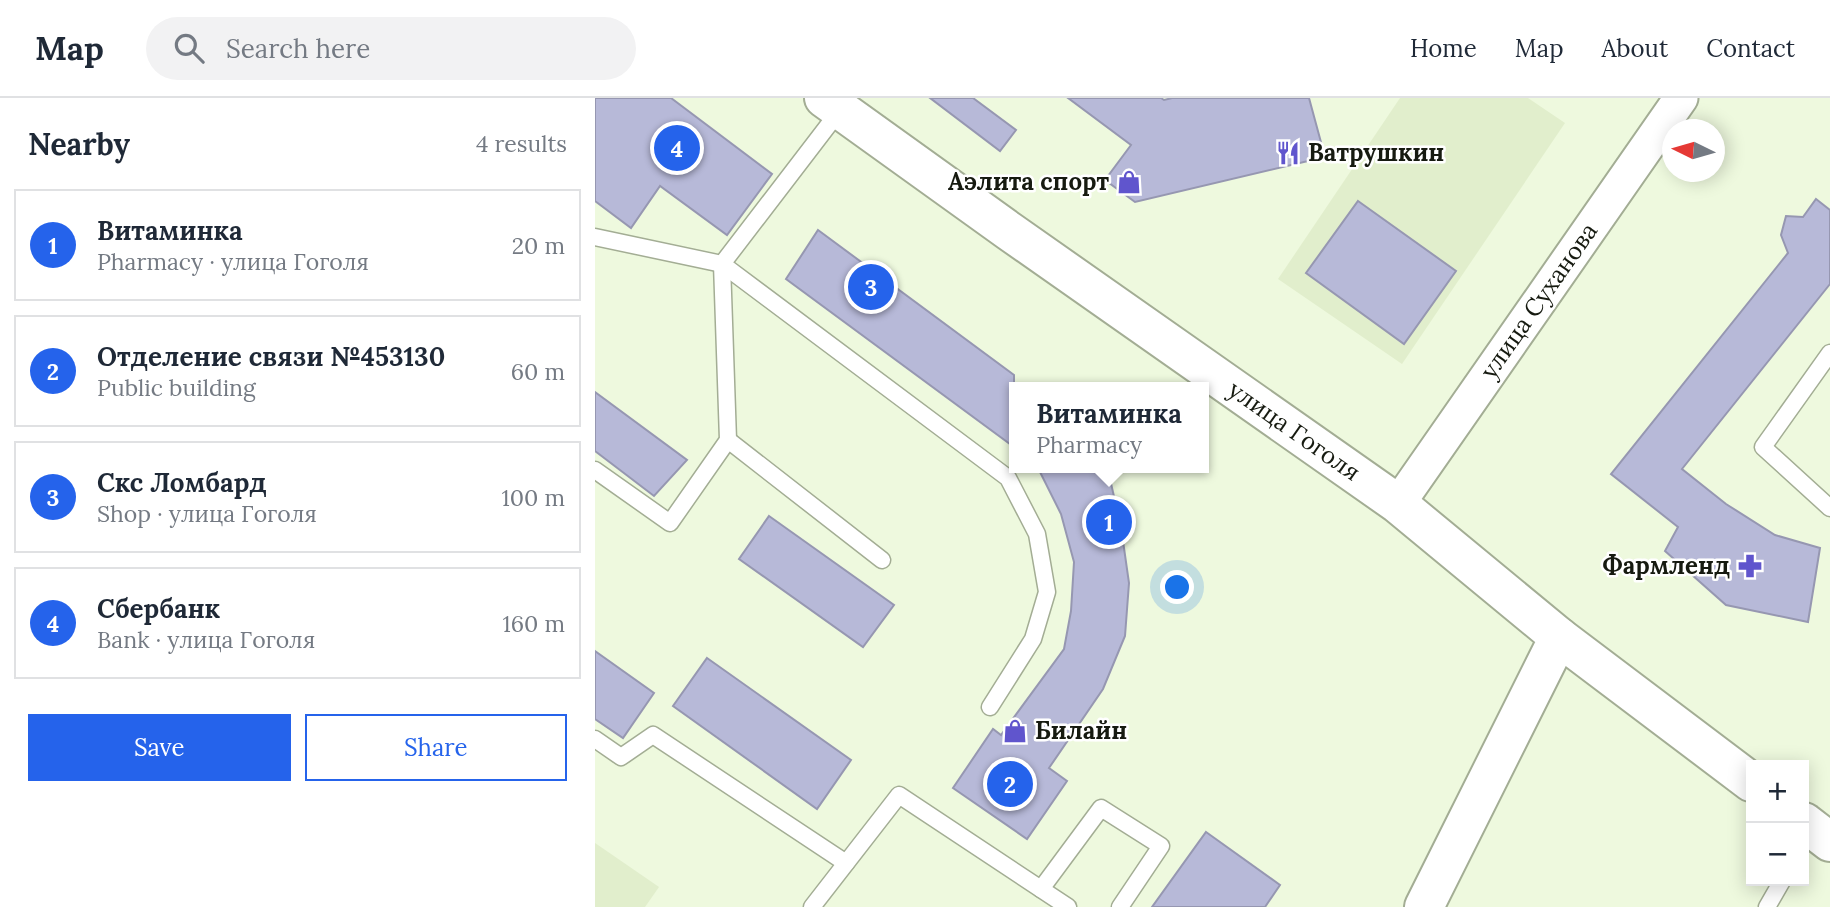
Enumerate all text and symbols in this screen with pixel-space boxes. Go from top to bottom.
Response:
search box [146,17,636,80]
text: Map [35,27,104,69]
icon: search [170,29,208,67]
text: Search here [226,32,370,65]
text: Home [1410,33,1477,64]
text: Map [1515,33,1564,64]
text: About [1602,33,1668,64]
text: Contact [1706,33,1795,64]
north arrow [1662,119,1725,182]
pin: 4 [654,122,700,174]
text: Nearby [28,125,130,163]
text: 4 results [476,129,567,158]
place label: Ватрушкин [1308,137,1444,168]
restaurant icon: Ватрушкин [1274,139,1302,167]
place label: Аэлита спорт [948,166,1109,197]
shop icon: Аэлита спорт [1115,168,1143,196]
text: Витаминка [97,214,243,247]
street label: улица Суханова [1473,217,1604,385]
text: 1 [48,231,58,260]
text: 20 m [512,231,565,260]
text: Pharmacy · улица Гоголя [97,247,369,276]
pin: 3 [848,261,894,313]
text: Отделение связи №453130 [97,340,445,373]
text: 2 [47,357,59,386]
text: 60 m [511,357,565,386]
text: Public building [97,373,256,402]
street label: улица Гоголя [1222,374,1366,488]
popup [1009,382,1209,473]
text: Витаминка [1036,397,1182,430]
text: Pharmacy [1036,430,1142,459]
text: Скс Ломбард [97,466,267,499]
text: 3 [47,483,59,512]
text: 100 m [501,483,565,512]
pin: 1 [1086,496,1132,548]
text: Shop · улица Гоголя [97,499,317,528]
place label: Фармленд [1602,550,1730,581]
pharmacy icon: Фармленд [1736,552,1764,580]
your location [1160,570,1194,604]
text: Сбербанк [97,592,220,625]
text: 4 [47,609,59,638]
text: 160 m [502,609,565,638]
text: Bank · улица Гоголя [97,625,315,654]
button: Save [28,714,291,781]
button: Share [305,714,567,781]
place label: Билайн [1035,715,1127,746]
shop icon: Билайн [1001,717,1029,745]
pin: 2 [987,758,1033,810]
map controls [1746,760,1809,886]
button: + [1746,760,1809,823]
button: − [1746,823,1809,886]

